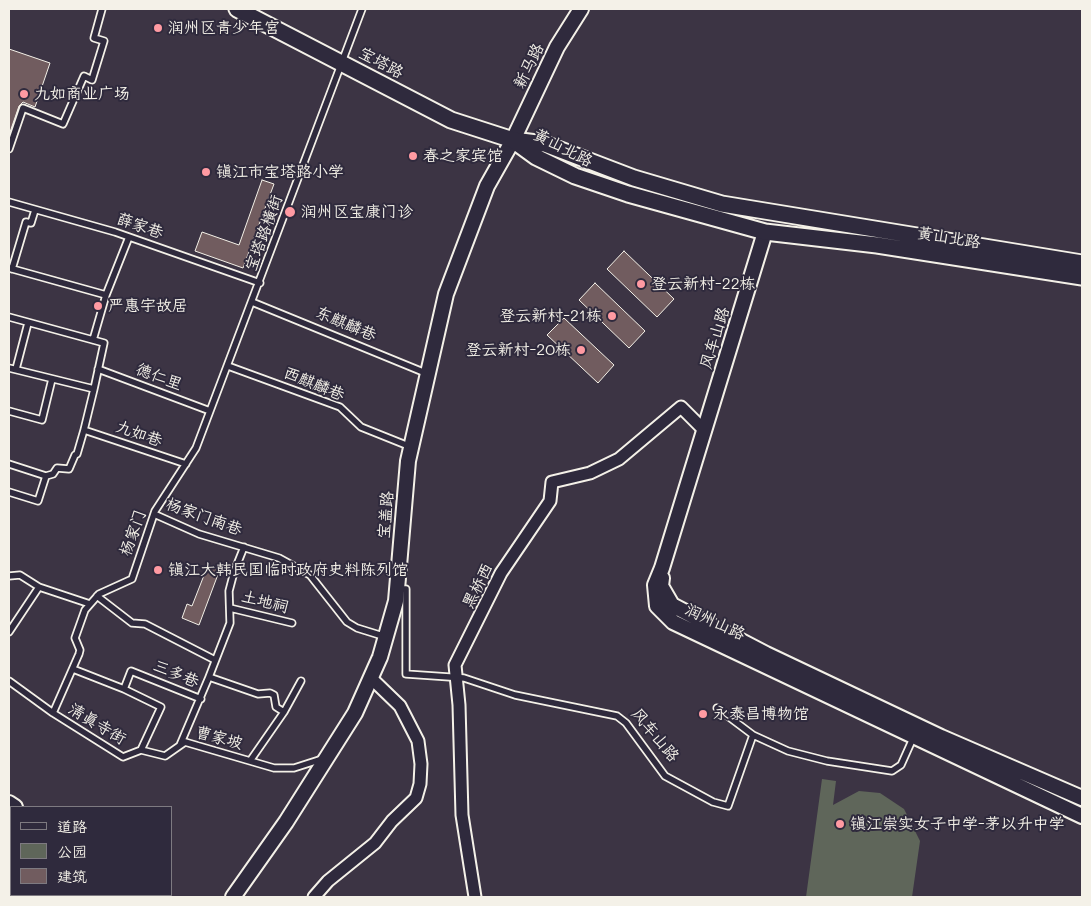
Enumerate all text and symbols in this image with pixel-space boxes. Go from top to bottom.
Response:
place label: 润州区青少年宫 [168,18,280,38]
marker: 润州区青少年宫 [152,22,164,34]
street label: 新马路 [510,40,548,92]
street label: 宝塔路 [355,43,407,83]
place label: 九如商业广场 [34,84,130,104]
marker: 九如商业广场 [18,88,30,100]
street label: 黄山北路 [530,125,596,171]
place label: 春之家宾馆 [423,146,503,166]
marker: 春之家宾馆 [407,150,419,162]
place label: 镇江市宝塔路小学 [216,162,344,182]
marker: 镇江市宝塔路小学 [200,166,212,178]
street label: 宝塔路横街 [241,192,287,274]
place label: 润州区宝康门诊 [301,202,413,222]
marker: 润州区宝康门诊 [283,205,297,219]
street label: 薛家巷 [114,209,166,243]
street label: 黄山北路 [916,224,982,252]
place label: 登云新村-22栋 [651,274,756,294]
marker: 登云新村-22栋 [635,278,647,290]
place label: 严惠宇故居 [108,296,188,316]
marker: 严惠宇故居 [92,300,104,312]
street label: 东麒麟巷 [313,303,379,345]
street label: 风车山路 [696,305,734,371]
place label: 登云新村-21栋 [499,306,602,326]
marker: 登云新村-21栋 [606,310,618,322]
place label: 登云新村-20栋 [465,340,571,360]
marker: 登云新村-20栋 [575,344,587,356]
street label: 德仁里 [133,359,185,395]
street label: 西麒麟巷 [281,363,347,405]
street label: 九如巷 [113,417,165,451]
street label: 宝盖路 [374,490,398,540]
street label: 杨家门南巷 [163,494,245,540]
street label: 杨家门 [116,507,150,559]
place label: 镇江大韩民国临时政府史料陈列馆 [168,560,408,580]
street label: 黑桥西 [459,560,497,612]
marker: 镇江大韩民国临时政府史料陈列馆 [152,564,164,576]
street label: 土地祠 [239,587,291,617]
street label: 润州山路 [682,600,748,644]
street label: 三多巷 [150,656,202,692]
street label: 清真寺街 [65,699,129,749]
street label: 风车山路 [627,704,683,766]
place label: 永泰昌博物馆 [713,704,809,724]
marker: 永泰昌博物馆 [697,708,709,720]
street label: 曹家坡 [193,723,245,753]
legend [10,806,172,896]
place label: 镇江崇实女子中学-茅以升中学 [850,814,1065,834]
text: 道路 [57,816,87,836]
marker: 镇江崇实女子中学-茅以升中学 [834,818,846,830]
text: 公园 [57,841,87,861]
text: 建筑 [57,866,87,886]

